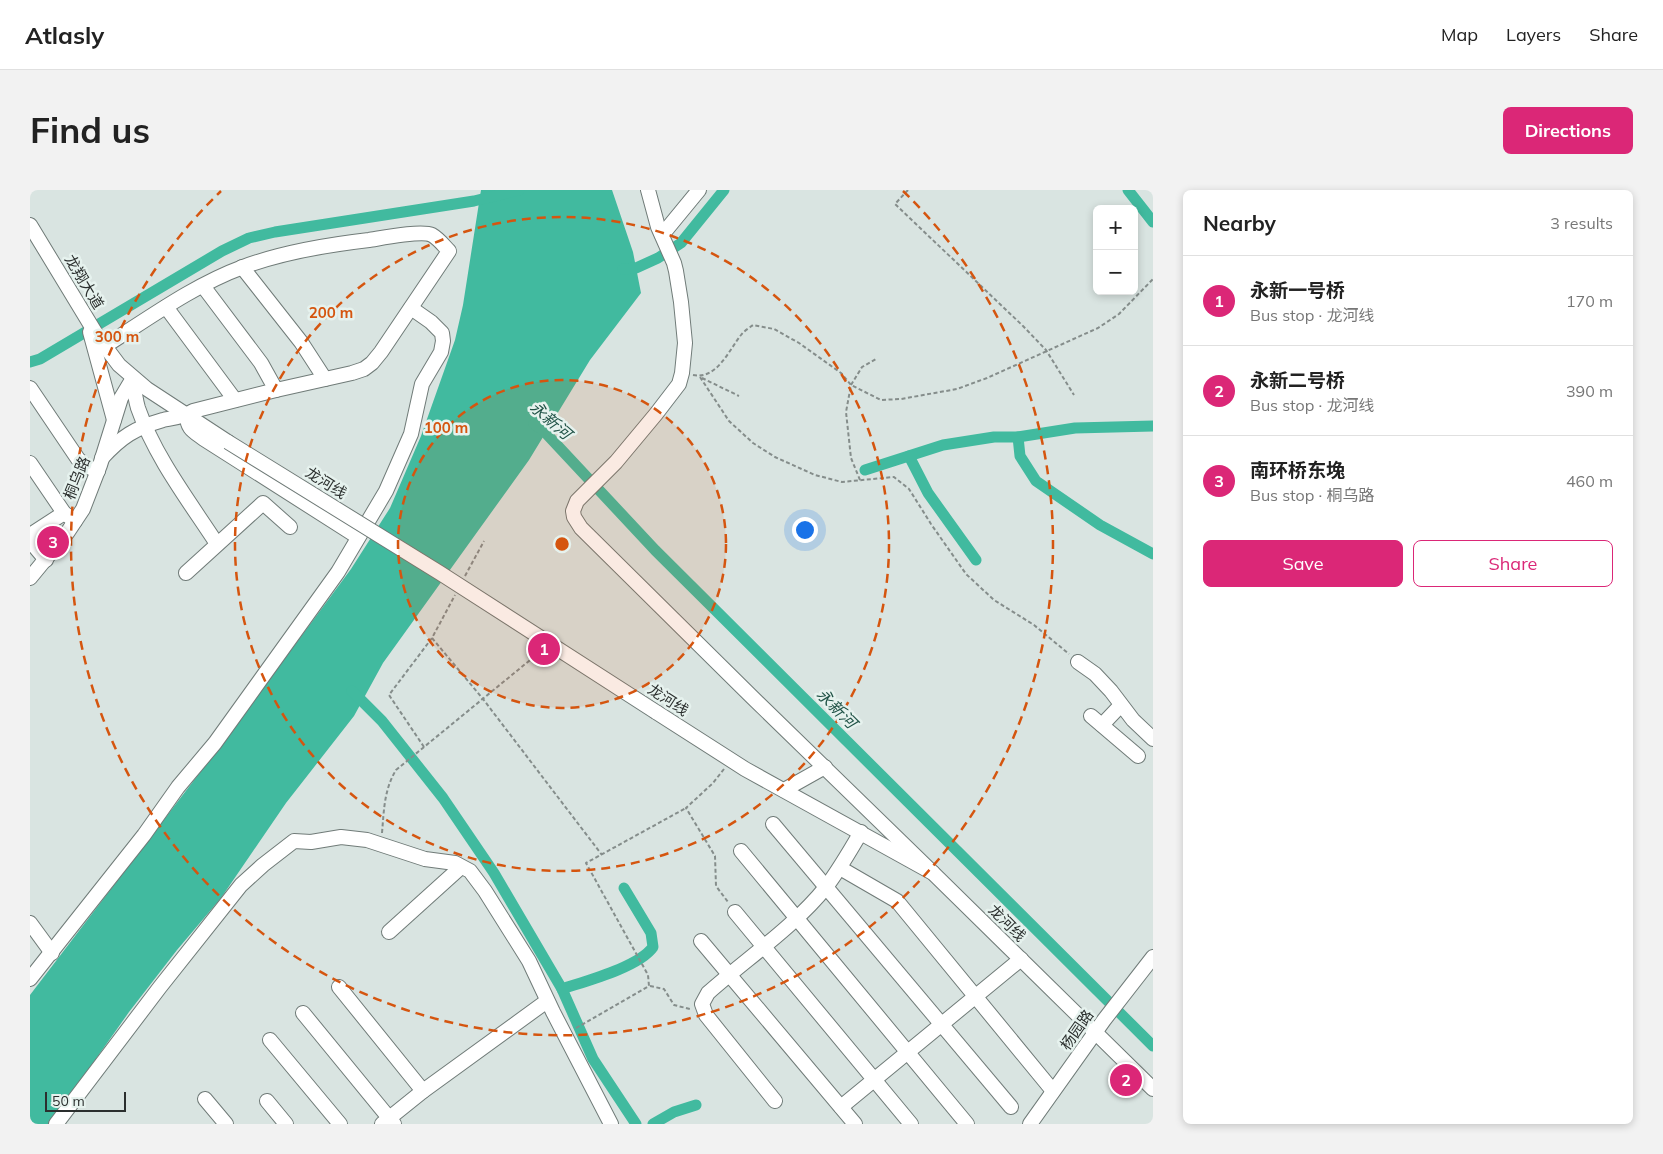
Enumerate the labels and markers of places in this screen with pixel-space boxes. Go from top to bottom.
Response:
pin: 3 [37,523,69,561]
centre of rings [553,535,571,553]
pin: 1 [528,630,560,668]
pin: 2 [1110,1061,1142,1099]

